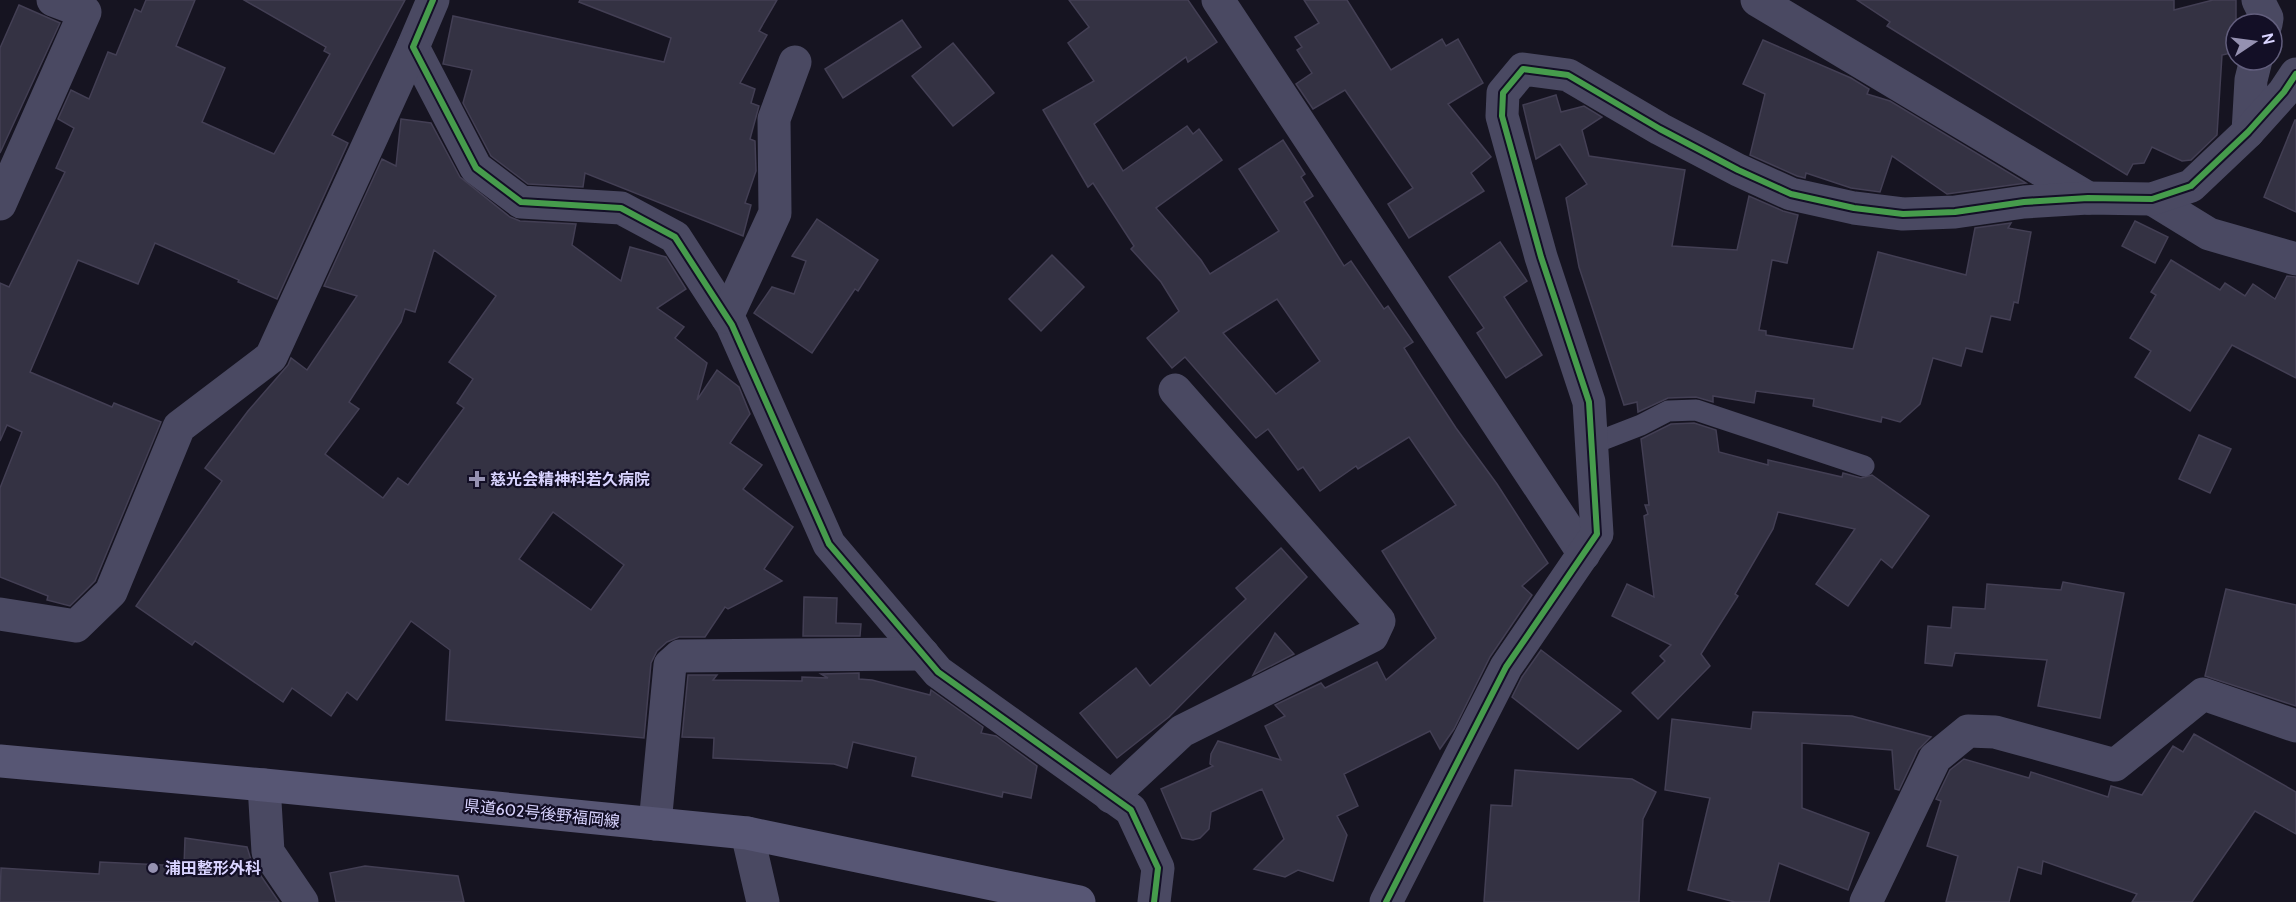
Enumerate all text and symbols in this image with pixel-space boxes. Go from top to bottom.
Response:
north arrow [2224,12,2284,72]
text: N [2258,31,2279,46]
marker: 慈光会精神科若久病院 [468,470,486,488]
place label: 慈光会精神科若久病院 [490,470,650,489]
street label: 県道602号後野福岡線 [463,796,621,831]
place label: 浦田整形外科 [165,859,261,878]
marker: 浦田整形外科 [146,861,160,875]

